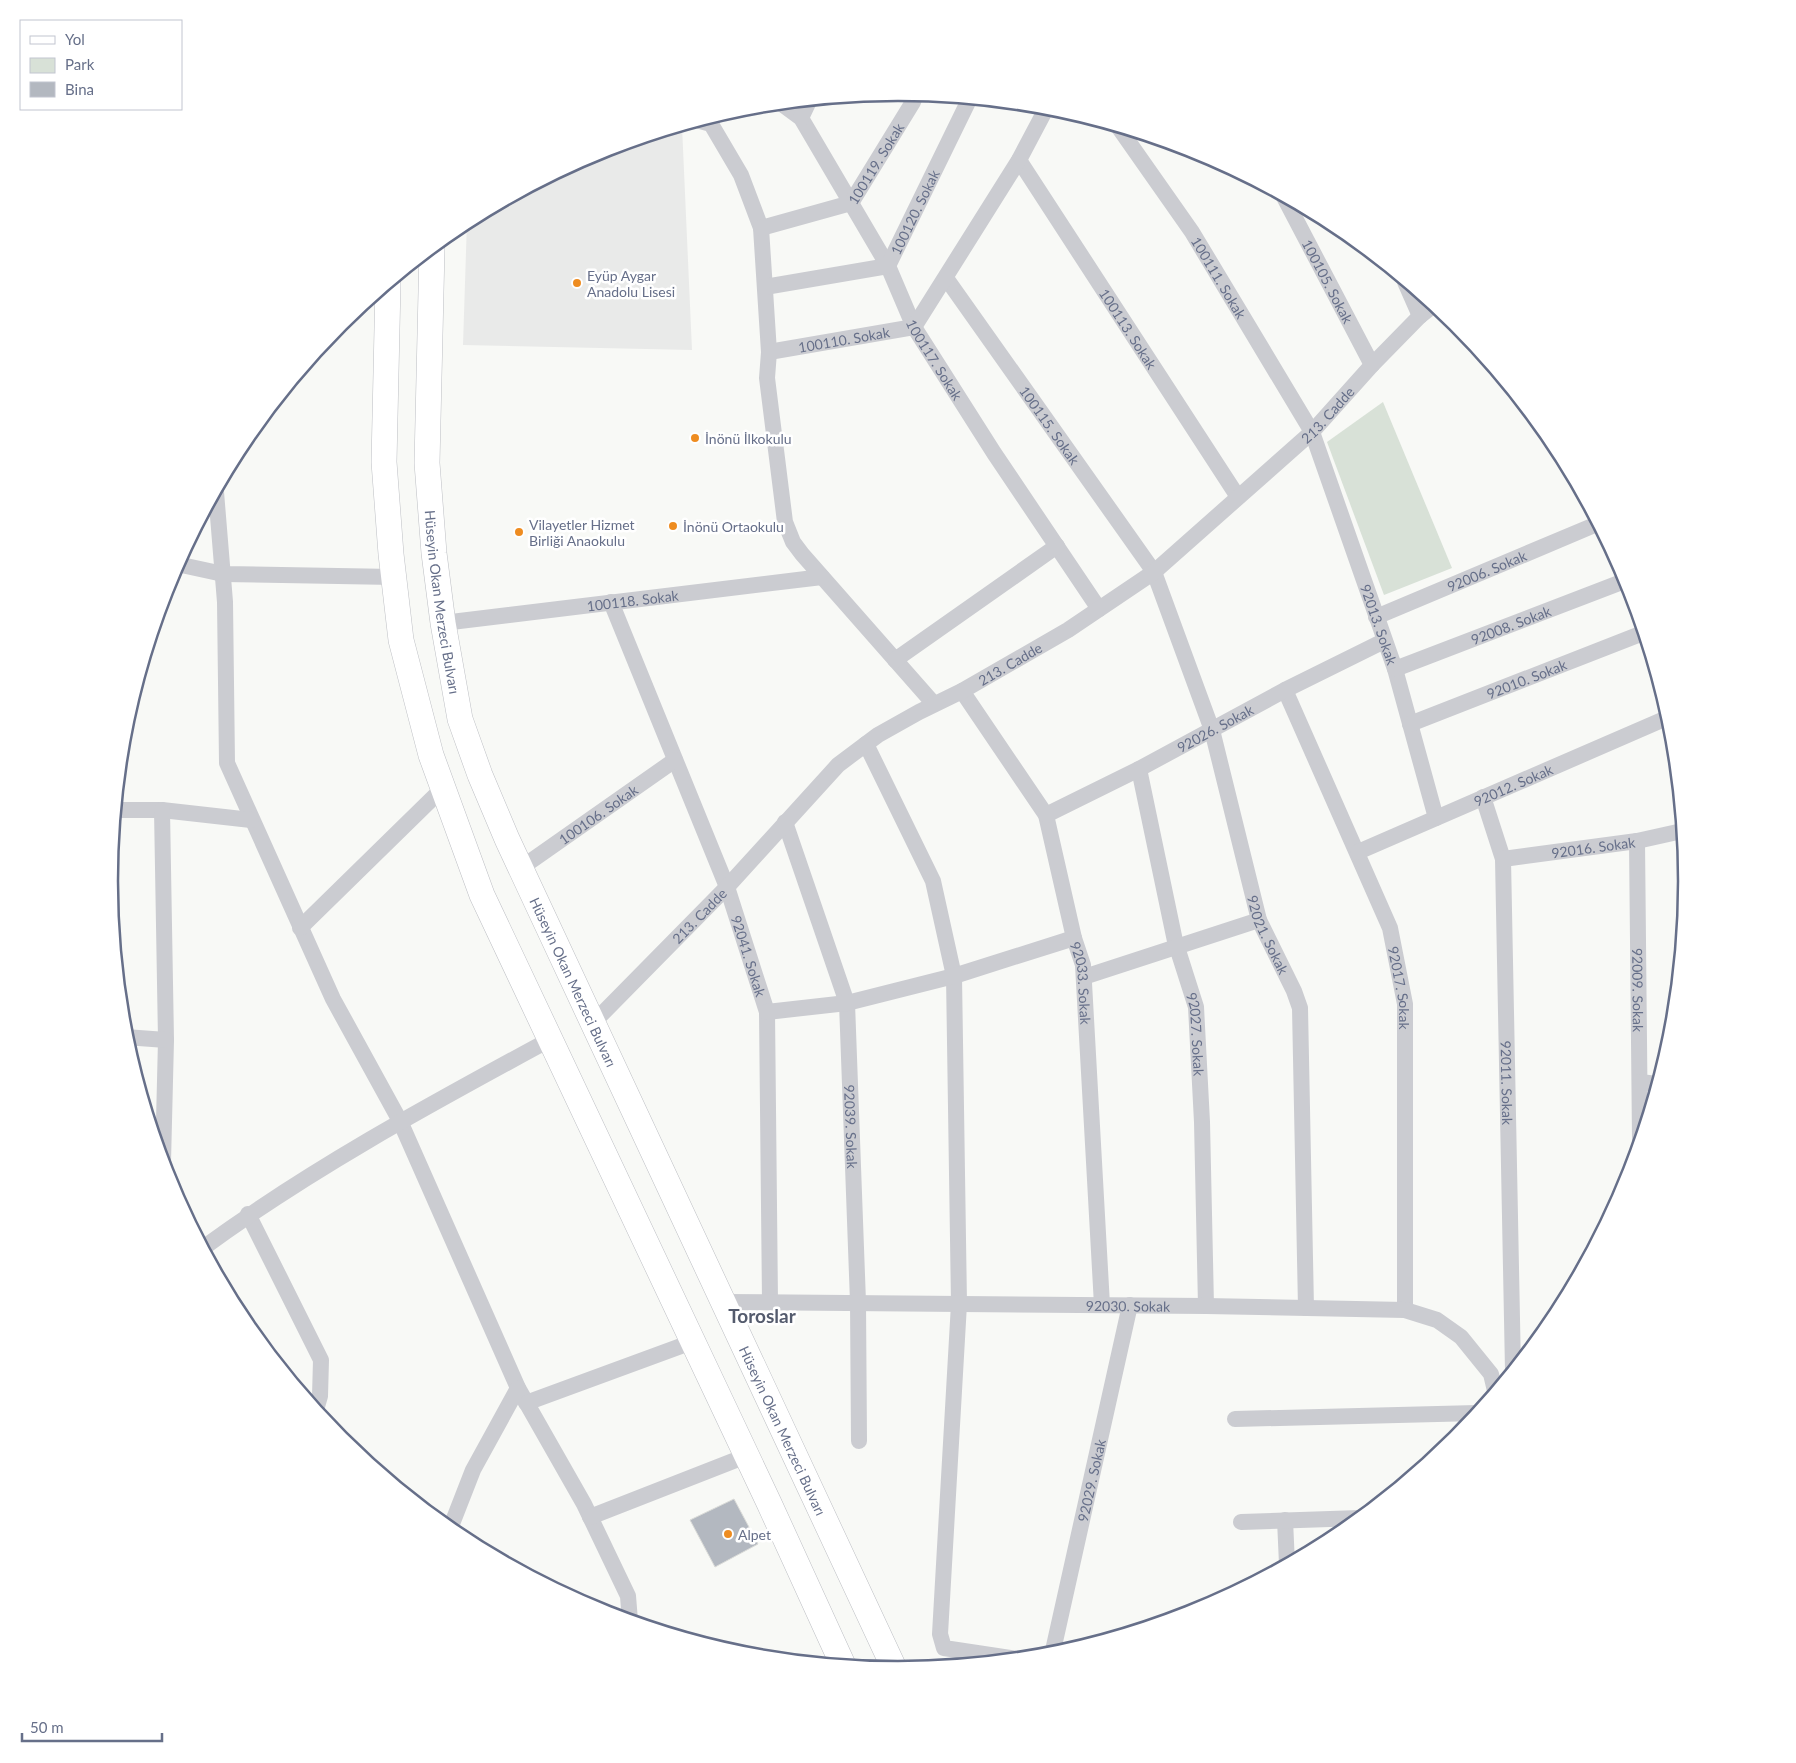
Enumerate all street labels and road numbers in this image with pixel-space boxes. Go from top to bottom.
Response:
street label: 100119. Sokak [844,119,907,207]
street label: 100120. Sokak [887,166,943,257]
street label: 100111. Sokak [1188,233,1251,322]
street label: 100105. Sokak [1299,236,1357,327]
street label: 100113. Sokak [1096,285,1161,373]
street label: 100117. Sokak [903,317,967,404]
street label: 100110. Sokak [797,323,892,355]
street label: 100115. Sokak [1016,382,1084,468]
street label: 213. Cadde [1297,383,1357,446]
street label: Hüseyin Okan Merzeci Bulvarı [422,509,464,695]
street label: 92006. Sokak [1444,546,1530,595]
street label: 92013. Sokak [1357,582,1402,668]
street label: 100118. Sokak [586,586,680,614]
street label: 92008. Sokak [1468,601,1554,648]
street label: 213. Cadde [975,638,1045,688]
street label: 92010. Sokak [1484,655,1570,702]
street label: 92026. Sokak [1174,700,1257,755]
street label: 92012. Sokak [1471,760,1556,809]
street label: 100106. Sokak [555,780,641,848]
street label: 92016. Sokak [1550,833,1637,861]
street label: 213. Cadde [668,884,730,947]
street label: 92021. Sokak [1245,893,1293,977]
street label: Hüseyin Okan Merzeci Bulvarı [527,894,621,1069]
street label: 92041. Sokak [728,913,770,999]
street label: 92033. Sokak [1067,939,1095,1026]
street label: 92017. Sokak [1385,945,1414,1030]
street label: 92009. Sokak [1630,948,1647,1033]
street label: 92027. Sokak [1183,990,1208,1077]
street label: 92011. Sokak [1498,1041,1517,1126]
street label: 92039. Sokak [842,1084,862,1170]
street label: 92030. Sokak [1086,1297,1171,1314]
street label: Hüseyin Okan Merzeci Bulvarı [736,1343,830,1518]
street label: 92029. Sokak [1073,1436,1109,1523]

